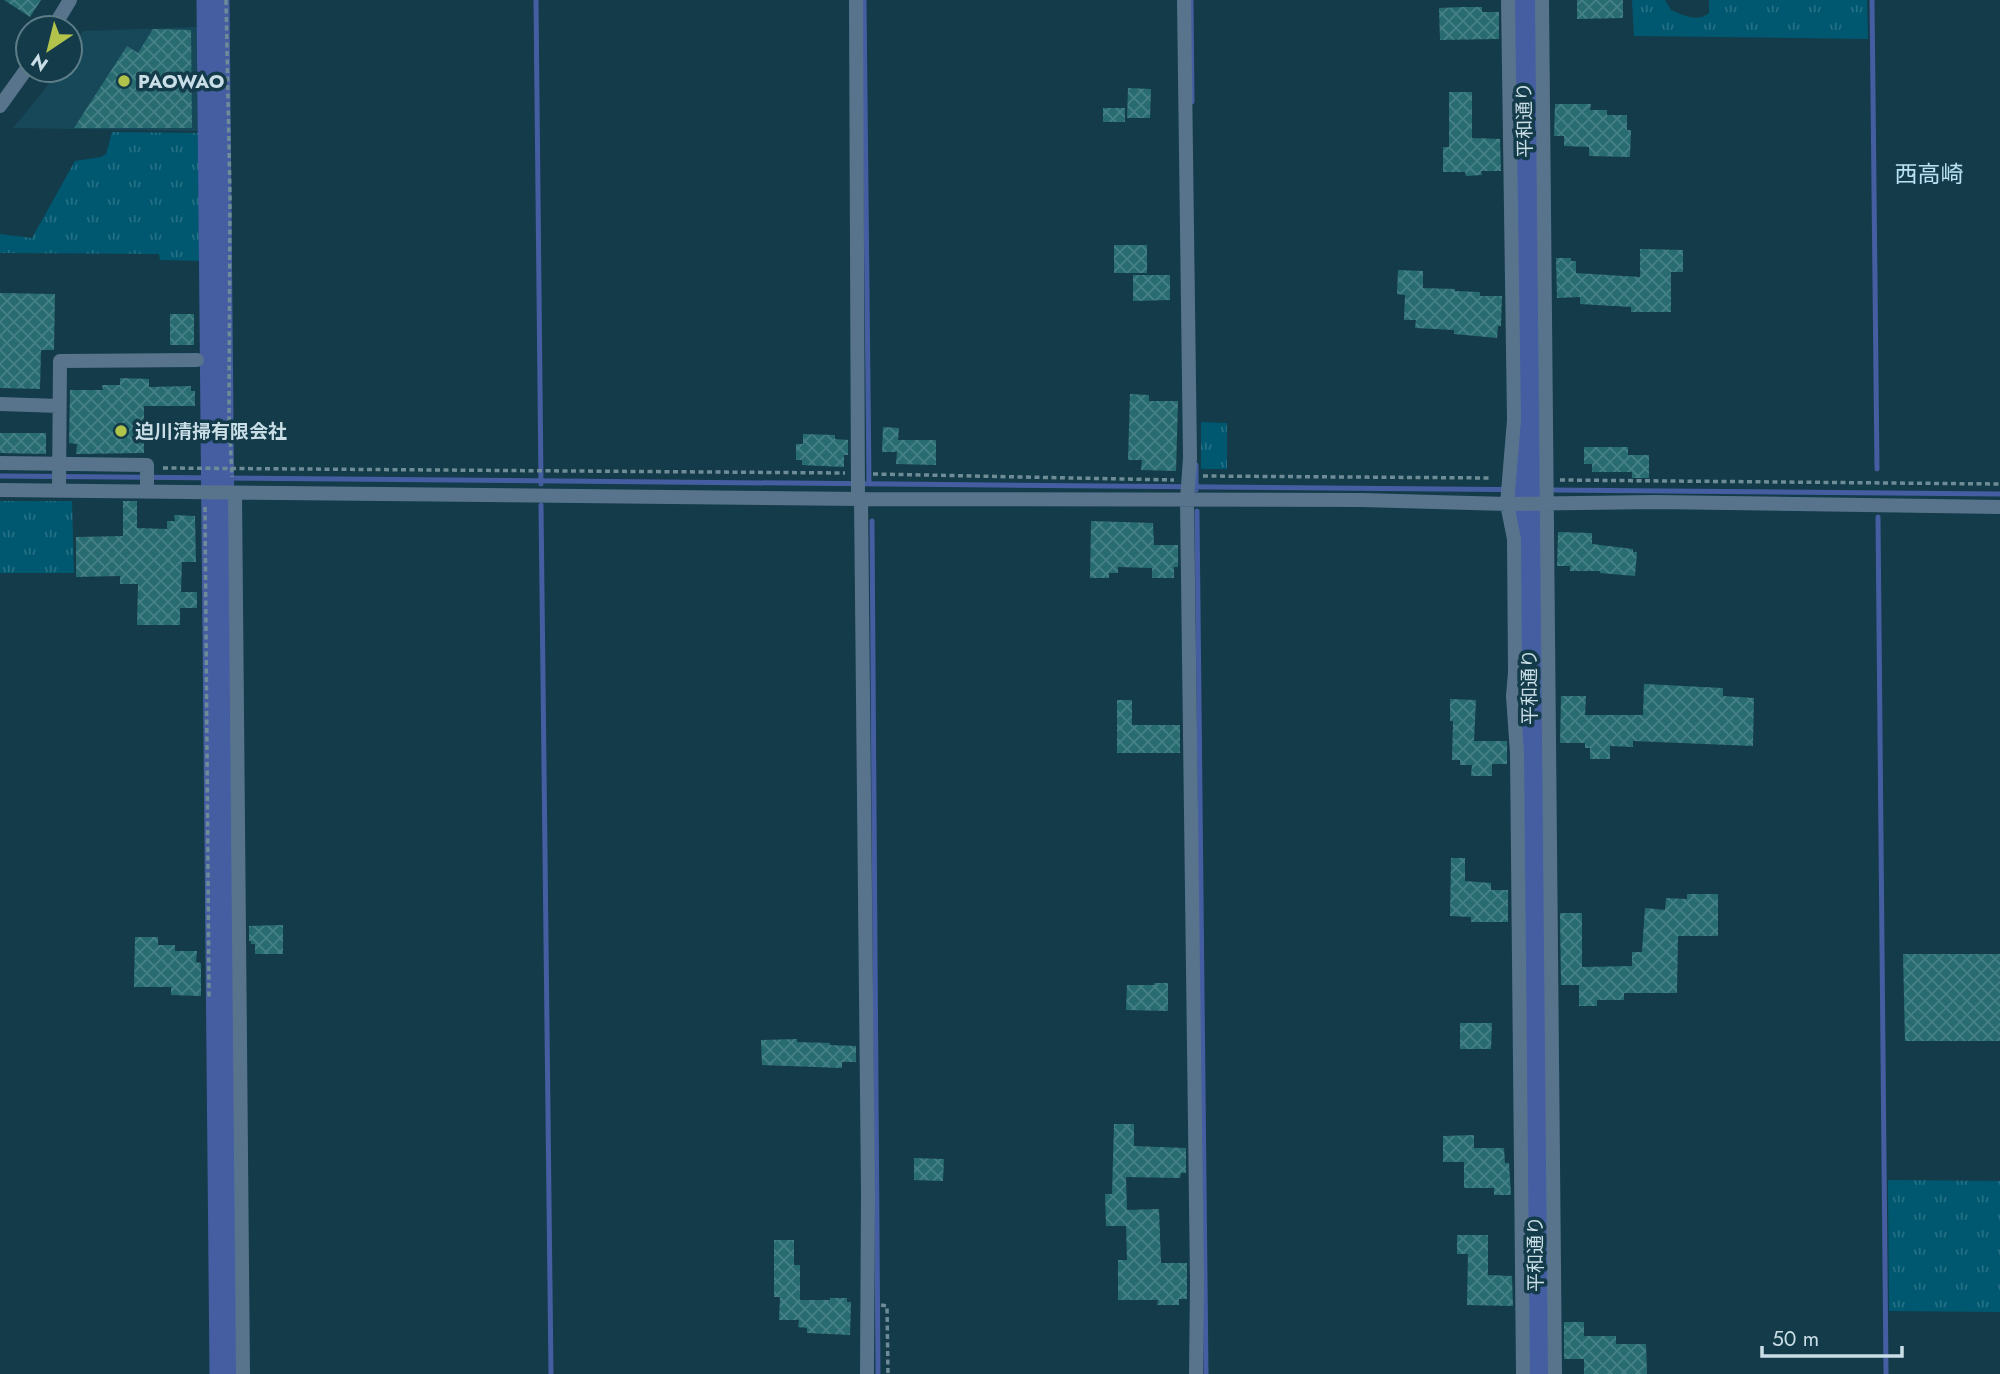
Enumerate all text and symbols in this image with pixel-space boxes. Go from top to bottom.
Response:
north arrow [14,14,84,84]
text: N [26,47,53,78]
place label: PAOWAO [138,68,224,95]
marker: PAOWAO [116,73,132,89]
street label: 平和通り [1510,82,1539,158]
district label: 西高崎 [1895,157,1964,191]
place label: 迫川清掃有限会社 [135,418,287,445]
marker: 迫川清掃有限会社 [113,423,129,439]
street label: 平和通り [1516,649,1543,725]
street label: 平和通り [1522,1216,1549,1292]
scale bar [1762,1314,1902,1358]
text: 50 m [1772,1324,1819,1354]

